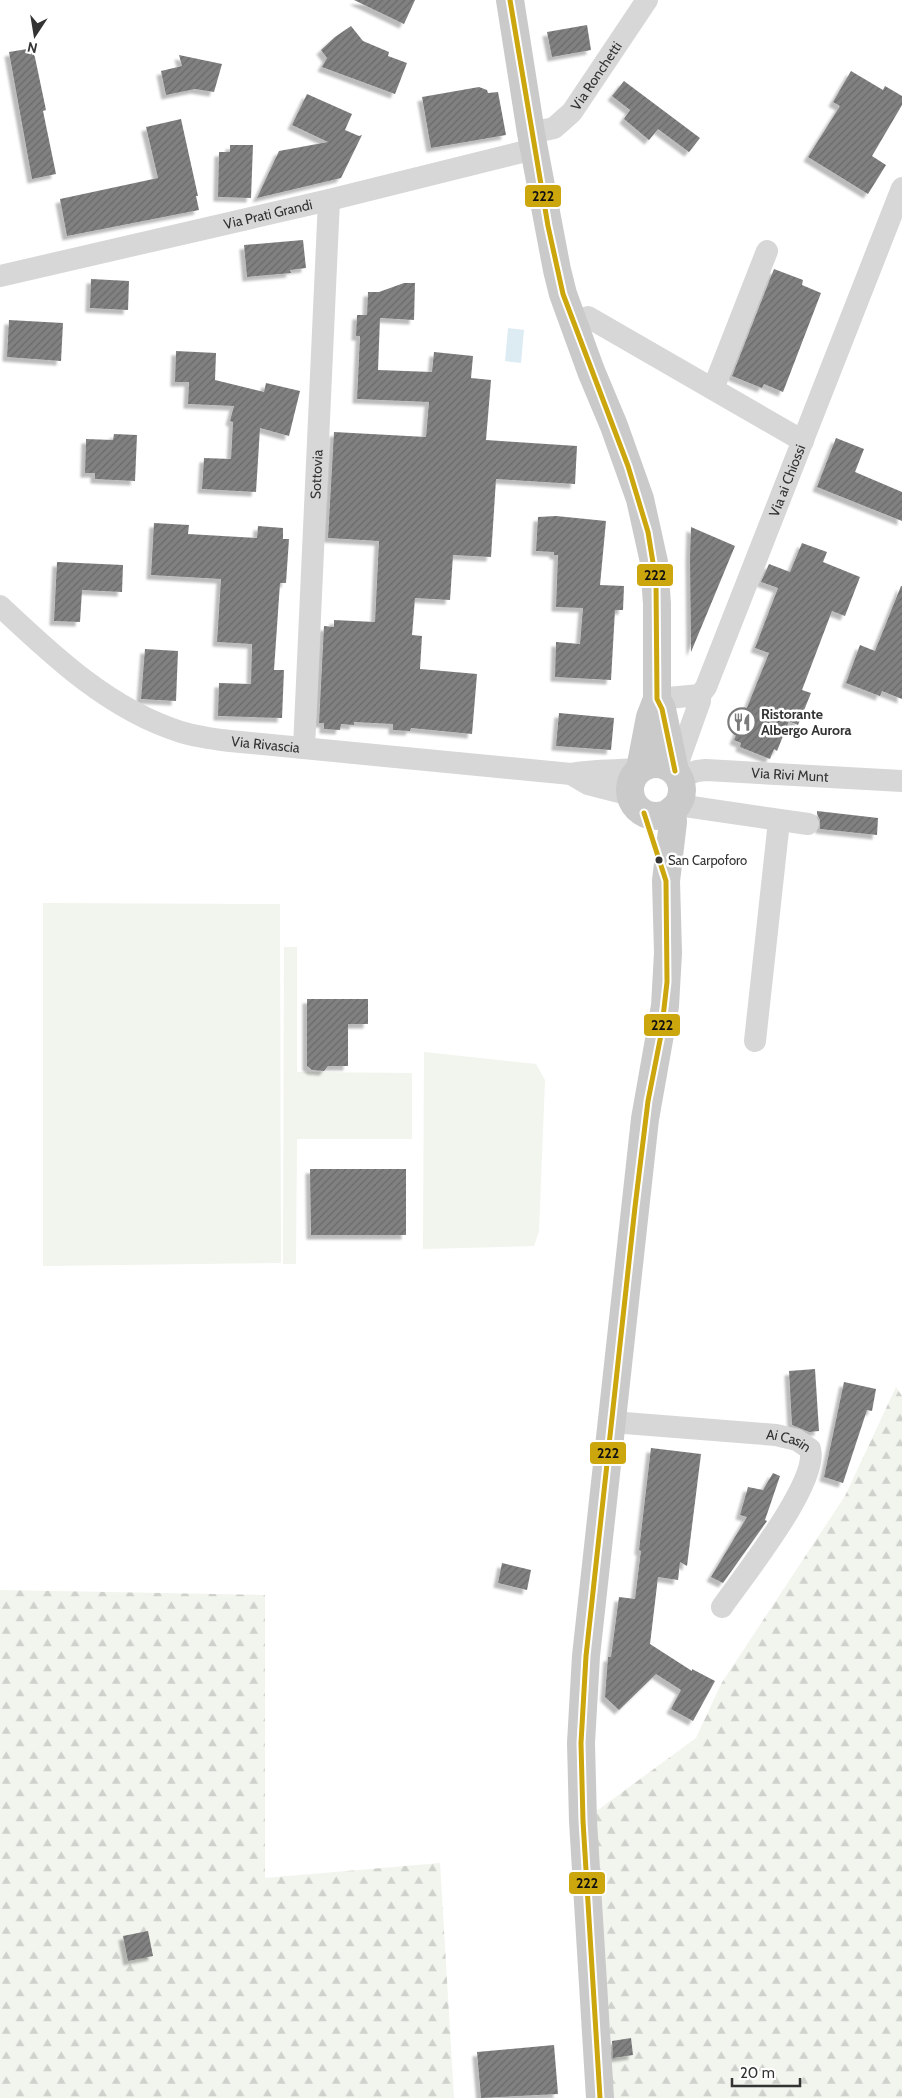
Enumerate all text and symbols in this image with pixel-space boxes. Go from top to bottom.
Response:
north arrow [10,10,60,60]
text: N [26,38,39,58]
street label: Via Ronchetti [567,38,626,114]
line badge: 222 [524,184,562,208]
text: 222 [532,187,554,205]
street label: Via Prati Grandi [222,195,314,233]
street label: Via ai Chiossi [765,442,809,519]
street label: Sottovia [306,449,327,499]
line badge: 222 [636,563,674,587]
text: 222 [644,566,666,584]
place label: Ristorante Albergo Aurora [761,705,851,739]
restaurant icon: Ristorante Albergo Aurora [727,707,757,737]
street label: Via Rivascia [230,732,301,757]
street label: Via Rivi Munt [751,764,829,786]
place label: San Carpoforo [668,852,747,868]
marker: San Carpoforo [654,855,664,865]
line badge: 222 [643,1013,681,1037]
text: 222 [651,1016,673,1034]
street label: Ai Casin [765,1425,815,1456]
line badge: 222 [589,1441,627,1465]
text: 222 [597,1444,619,1462]
line badge: 222 [568,1871,606,1895]
text: 222 [576,1874,598,1892]
scale bar [732,2056,800,2088]
text: 20 m [740,2064,775,2082]

